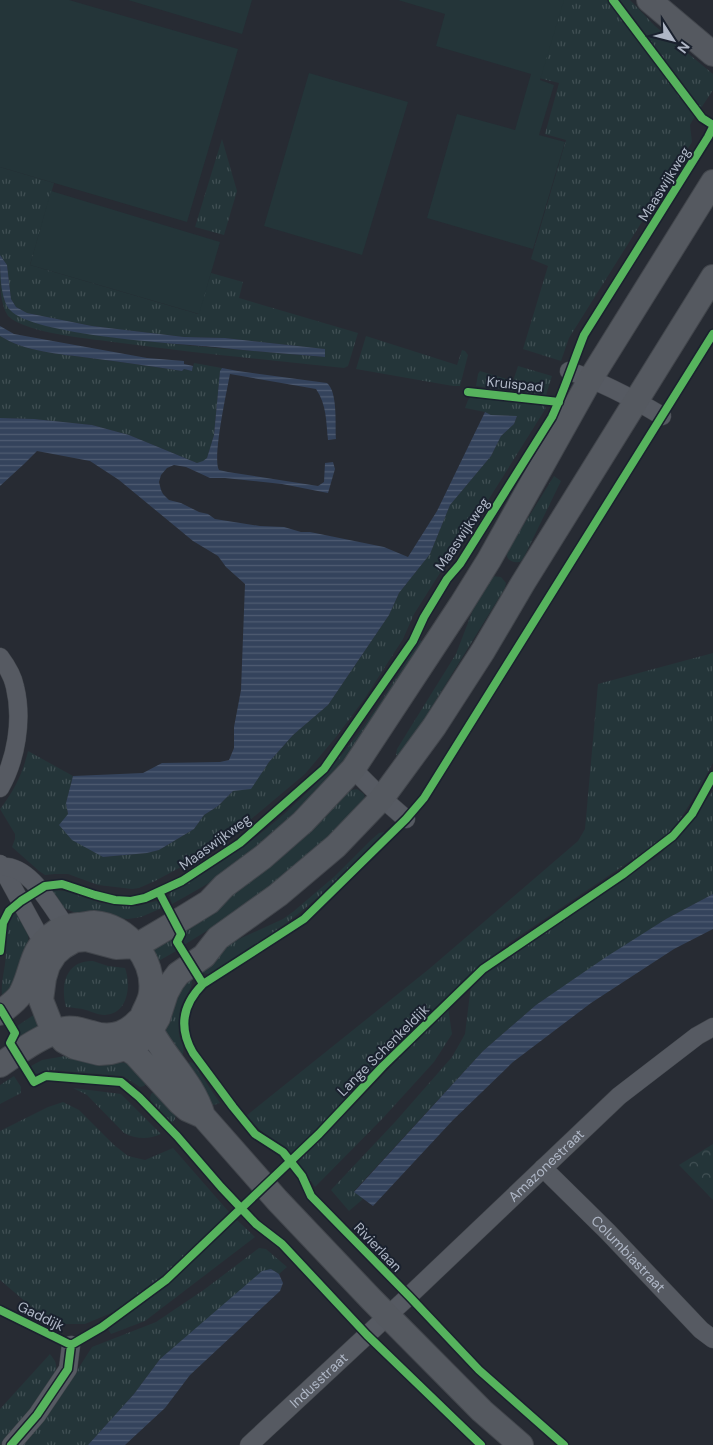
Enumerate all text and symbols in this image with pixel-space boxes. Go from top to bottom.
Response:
north arrow [648,15,698,65]
text: N [673,38,694,57]
street label: Maaswijkweg [634,143,694,225]
street label: Kruispad [486,372,544,396]
street label: Maaswijkweg [431,494,493,574]
street label: Maaswijkweg [176,810,255,874]
street label: Lange Schenkeldijk [333,1000,433,1100]
street label: Amazonestraat [504,1125,588,1206]
street label: Columbiastraat [587,1211,669,1296]
street label: Rivierlaan [350,1218,406,1276]
street label: Gaddijk [15,1297,67,1335]
street label: Indusstraat [286,1349,351,1412]

